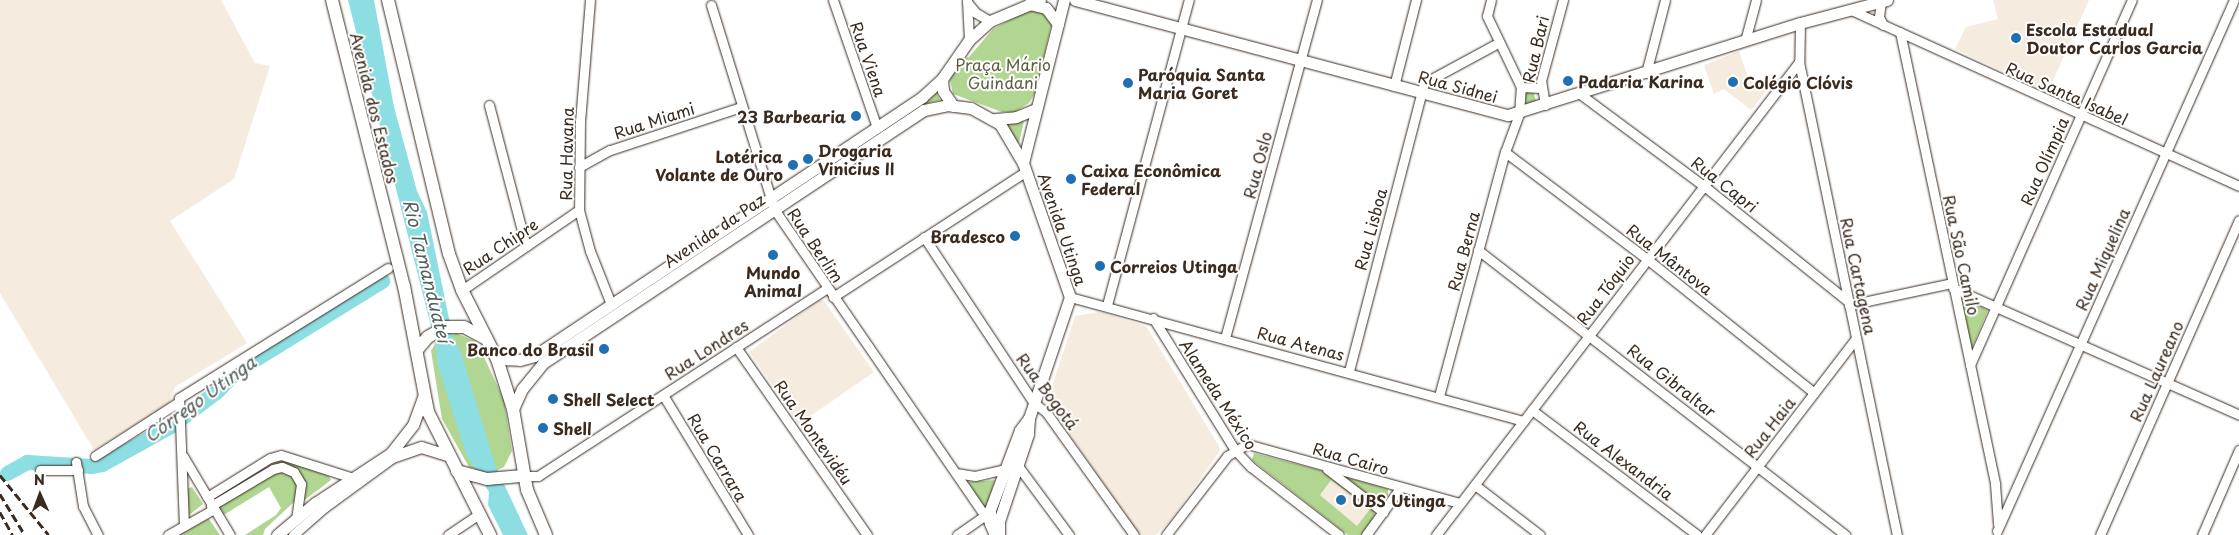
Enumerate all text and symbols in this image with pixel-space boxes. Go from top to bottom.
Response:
street label: Rua Bari [1518,13,1552,85]
street label: Rua Viena [847,18,891,100]
place label: Escola Estadual Doutor Carlos Garcia [2026,19,2204,57]
street label: Avenida dos Estados [347,30,403,186]
marker: Escola Estadual Doutor Carlos Garcia [2010,32,2022,44]
park label: Praça Mário Guindani [955,54,1051,92]
street label: Rua Santa Isabel [2003,57,2131,129]
place label: Paróquia Santa Maria Goret [1138,64,1265,102]
street label: Rua Sidnei [1416,66,1500,106]
place label: Padaria Karina [1578,71,1704,91]
place label: Colégio Clóvis [1743,72,1854,92]
marker: Padaria Karina [1562,75,1574,87]
marker: Colégio Clóvis [1727,76,1739,88]
marker: Paróquia Santa Maria Goret [1122,77,1134,89]
street label: Rua Miami [611,98,697,142]
street label: Rua Havana [556,106,576,202]
place label: 23 Barbearia [737,106,846,126]
marker: 23 Barbearia [850,110,862,122]
street label: Rua Olímpia [2016,113,2072,209]
street label: Rua Oslo [1239,129,1275,201]
place label: Drogaria Vinicius II [818,140,895,178]
place label: Lotérica Volante de Ouro [654,146,783,184]
street label: Rua Capri [1688,152,1762,216]
marker: Drogaria Vinicius II [802,153,814,165]
marker: Lotérica Volante de Ouro [787,159,799,171]
place label: Caixa Econômica Federal [1081,160,1222,198]
street label: Avenida Utinga [1035,170,1091,288]
marker: Caixa Econômica Federal [1065,173,1077,185]
street label: Rua Lisboa [1350,186,1390,272]
street label: Avenida da Paz [660,189,768,271]
street label: Rua São Camilo [1940,193,1984,317]
water label: Rio Tamanduateí [399,196,455,346]
street label: Rua Berlim [784,203,848,287]
street label: Rua Miquelina [2071,205,2133,313]
street label: Rua Berna [1443,208,1483,294]
street label: Rua Chipre [459,214,541,278]
street label: Rua Cartagena [1837,216,1881,336]
street label: Rua Mântova [1624,220,1716,298]
place label: Bradesco [930,226,1005,246]
marker: Bradesco [1009,230,1021,242]
marker: Mundo Animal [767,249,779,261]
street label: Rua Tóquio [1572,250,1638,328]
place label: Correios Utinga [1110,256,1238,276]
marker: Correios Utinga [1094,260,1106,272]
place label: Mundo Animal [744,262,802,300]
street label: Rua Londres [660,315,752,383]
street label: Rua Laureano [2125,318,2187,424]
street label: Rua Atenas [1255,322,1347,364]
street label: Alameda México [1176,336,1262,452]
place label: Banco do Brasil [466,339,594,359]
street label: Rua Gibraltar [1623,339,1721,421]
marker: Banco do Brasil [598,343,610,355]
street label: Rua Bogotá [1013,349,1083,433]
water label: Córrego Utinga [139,351,261,447]
street label: Rua Montevidéu [771,376,857,488]
place label: Shell Select [563,389,656,409]
street label: Rua Haia [1739,392,1799,462]
marker: Shell Select [547,393,559,405]
street label: Rua Carrara [684,410,752,504]
street label: Rua Alexandria [1570,416,1678,504]
place label: Shell [553,418,591,438]
marker: Shell [537,422,549,434]
street label: Rua Cairo [1311,438,1391,478]
text: N [34,469,45,490]
north arrow [15,470,65,520]
place label: UBS Utinga [1352,490,1445,510]
marker: UBS Utinga [1334,493,1348,507]

